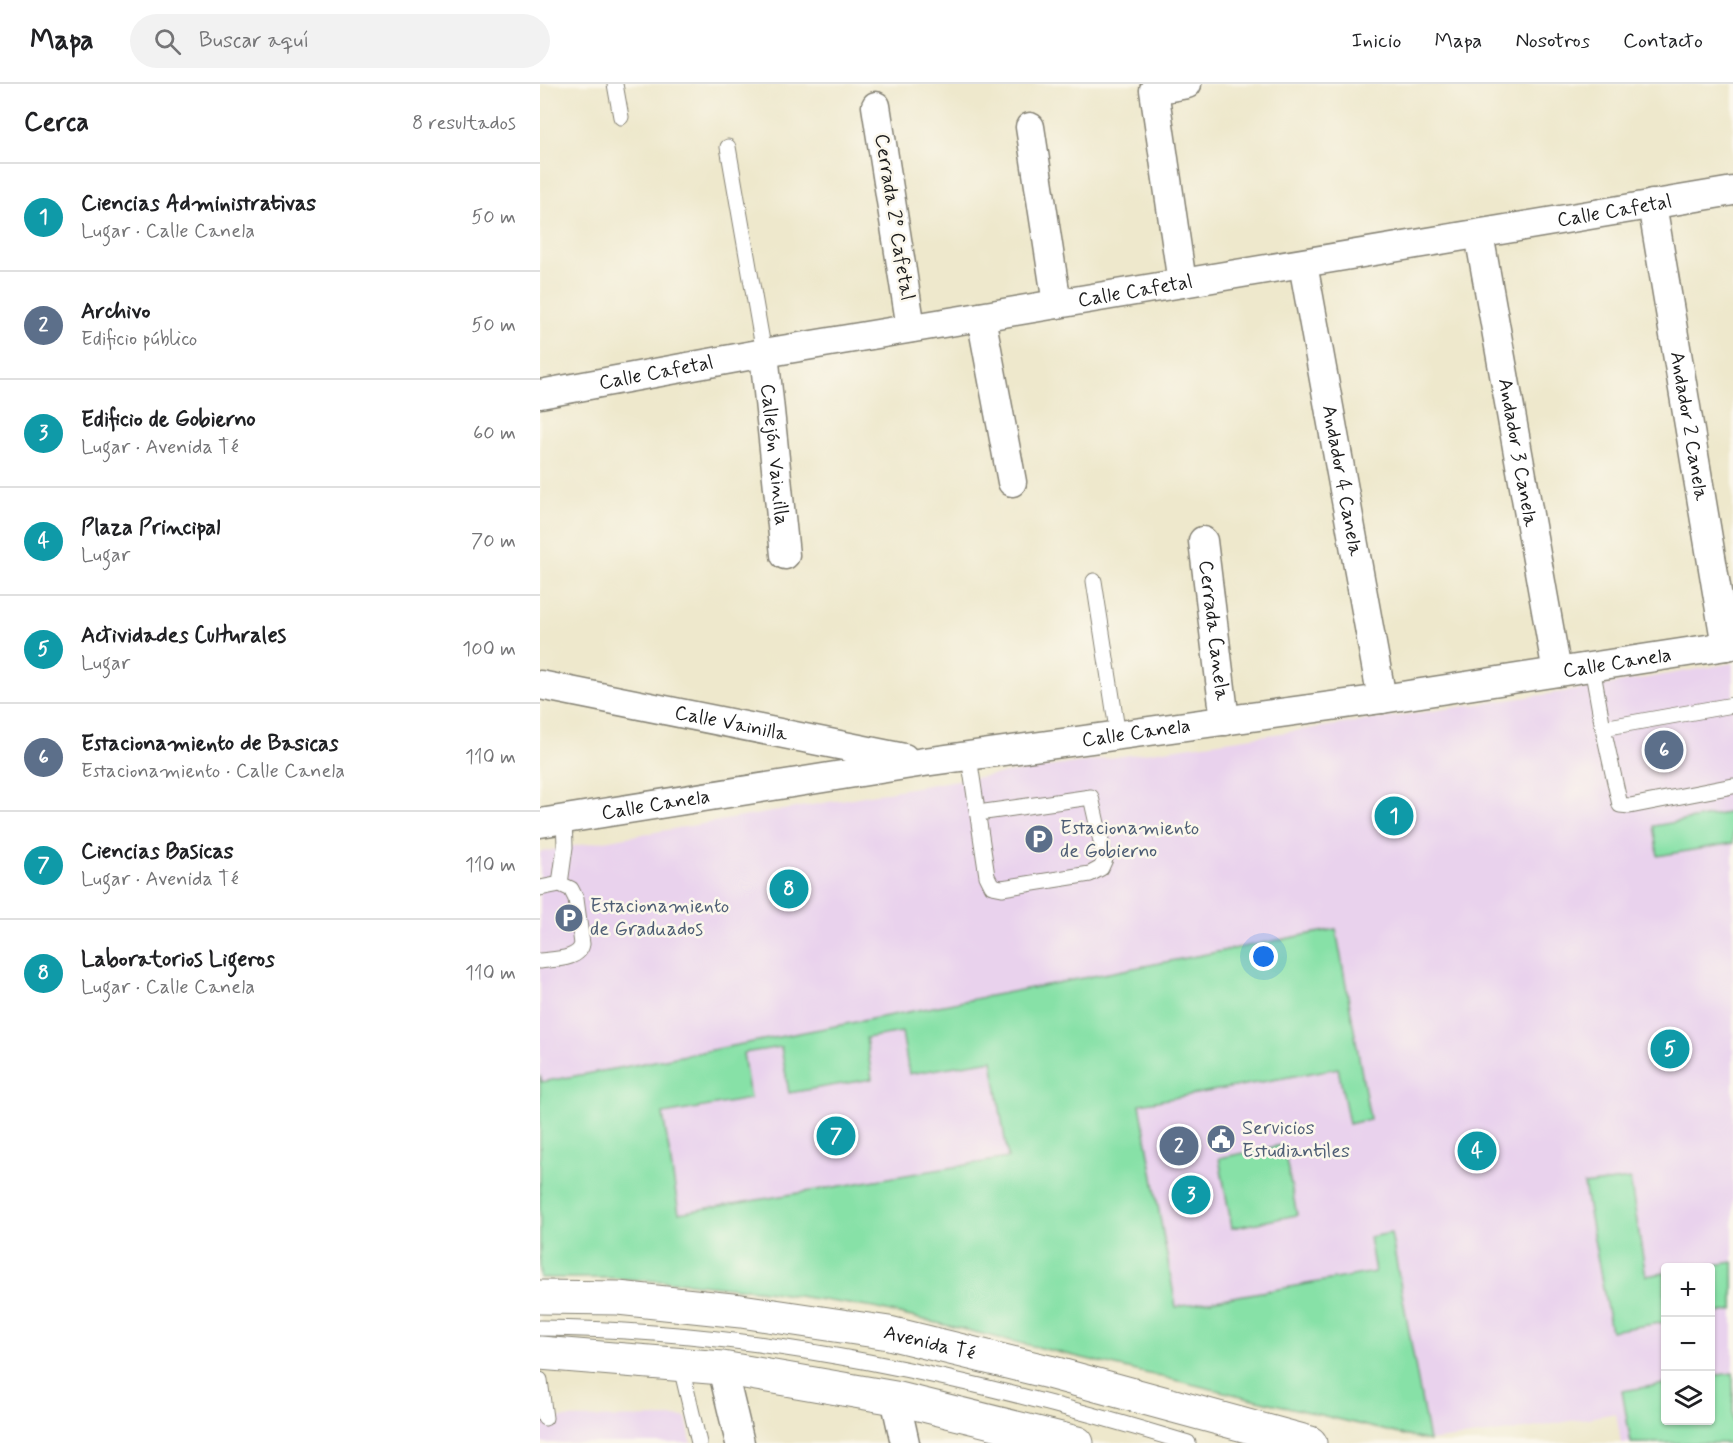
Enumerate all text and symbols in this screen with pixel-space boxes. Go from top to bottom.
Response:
search box [130,14,550,68]
text: Mapa [30,23,94,60]
icon: search [151,25,184,58]
text: Buscar aquí [199,27,309,55]
text: Inicio [1352,27,1402,55]
text: Mapa [1435,27,1482,55]
text: Nosotros [1515,27,1590,55]
text: Contacto [1623,27,1703,55]
text: Cerca [24,106,89,140]
text: 8 resultados [412,110,516,137]
street label: Cerrada 2º Cafetal [867,132,921,302]
street label: Calle Cafetal [1555,188,1674,234]
text: Ciencias Administrativas [81,190,316,218]
text: 1 [39,204,48,231]
text: 50 m [471,204,516,231]
text: Lugar · Calle Canela [81,218,255,245]
street label: Calle Cafetal [1076,268,1195,314]
text: Archivo [81,298,150,326]
text: 2 [39,312,48,339]
text: 50 m [471,312,516,339]
text: Edificio público [81,326,197,353]
street label: Calle Cafetal [597,349,716,396]
street label: Andador 2 Canela [1663,349,1715,504]
street label: Andador 3 Canela [1491,376,1545,530]
street label: Callejón Vainilla [754,382,795,527]
street label: Andador 4 Canela [1315,403,1369,559]
text: Edificio de Gobierno [81,406,256,434]
text: 3 [39,420,48,447]
text: 60 m [473,420,516,447]
text: Lugar · Avenida Té [81,434,239,461]
text: Plaza Principal [81,514,220,542]
text: 4 [38,528,49,555]
text: 70 m [471,528,516,555]
text: Lugar [81,542,130,569]
street label: Cerrada Canela [1192,559,1236,703]
text: Actividades Culturales [81,622,286,650]
text: 5 [38,636,50,663]
text: 100 m [462,636,516,663]
street label: Calle Canela [1561,641,1673,684]
text: Lugar [81,650,130,677]
street label: Calle Vainilla [672,699,791,748]
street label: Calle Canela [1080,712,1192,754]
pin: 6 [1644,728,1684,772]
text: Estacionamiento de Basicas [81,730,339,758]
text: 6 [38,744,49,771]
text: 110 m [465,744,516,771]
text: Estacionamiento · Calle Canela [81,758,345,785]
street label: Calle Canela [599,783,712,827]
pin: 1 [1374,794,1414,838]
place label: Estacionamiento de Gobierno [1060,815,1199,865]
parking icon: Estacionamiento de Gobierno [1023,823,1055,855]
text: Ciencias Basicas [81,838,234,866]
text: 7 [37,852,50,879]
text: 110 m [465,852,516,879]
text: Lugar · Avenida Té [81,866,239,893]
pin: 8 [770,866,808,912]
place label: Estacionamiento de Graduados [590,893,729,943]
parking icon: Estacionamiento de Graduados [553,902,585,934]
your location [1249,942,1278,971]
text: Laboratorios Ligeros [81,946,275,974]
text: 8 [38,960,49,987]
text: 110 m [465,960,516,987]
text: Lugar · Calle Canela [81,974,255,1001]
pin: 5 [1650,1026,1690,1072]
pin: 7 [816,1114,856,1158]
place label: Servicios Estudiantiles [1242,1115,1350,1165]
public building icon: Servicios Estudiantiles [1205,1123,1237,1155]
pin: 2 [1160,1124,1198,1168]
pin: 4 [1458,1128,1496,1174]
pin: 3 [1172,1172,1210,1218]
map controls [1661,1263,1715,1425]
button: + [1661,1263,1715,1317]
button: − [1661,1317,1715,1371]
street label: Avenida Té [881,1319,978,1367]
button: layers [1661,1371,1715,1425]

